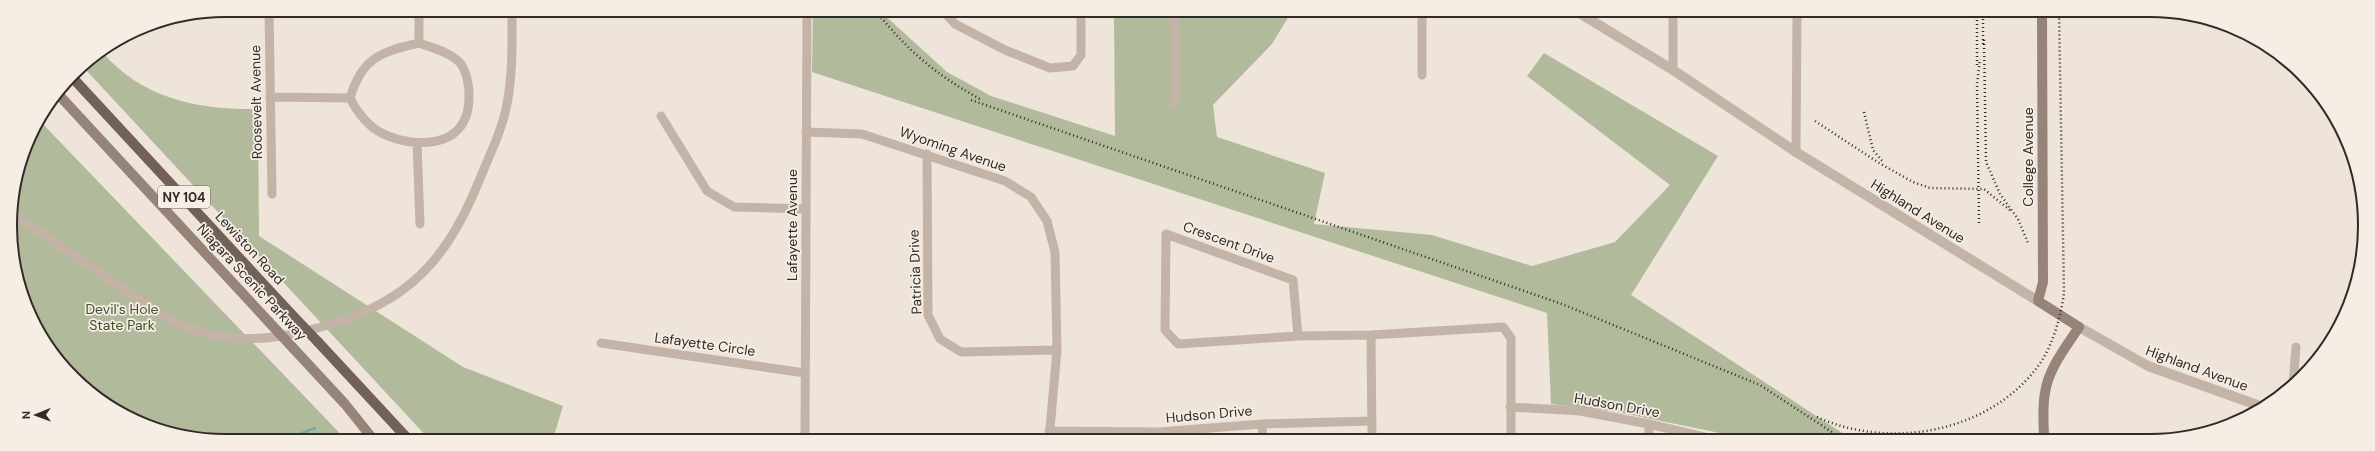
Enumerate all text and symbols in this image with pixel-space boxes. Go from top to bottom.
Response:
street label: Roosevelt Avenue [246,45,266,159]
street label: College Avenue [2019,107,2037,207]
street label: Wyoming Avenue [897,122,1009,176]
street label: Lafayette Avenue [783,169,801,281]
street label: Highland Avenue [1868,175,1968,247]
road number: NY 104 [158,186,210,208]
street label: Lewiston Road [212,208,288,288]
street label: Crescent Drive [1181,217,1277,267]
street label: Niagara Scenic Parkway [193,220,311,344]
street label: Patricia Drive [905,229,925,315]
park label: Devil's Hole State Park [85,300,159,334]
street label: Lafayette Circle [653,328,757,360]
street label: Highland Avenue [2143,341,2251,395]
street label: Hudson Drive [1573,389,1661,421]
north arrow [16,395,56,435]
street label: Hudson Drive [1165,401,1253,427]
text: N [19,411,33,419]

